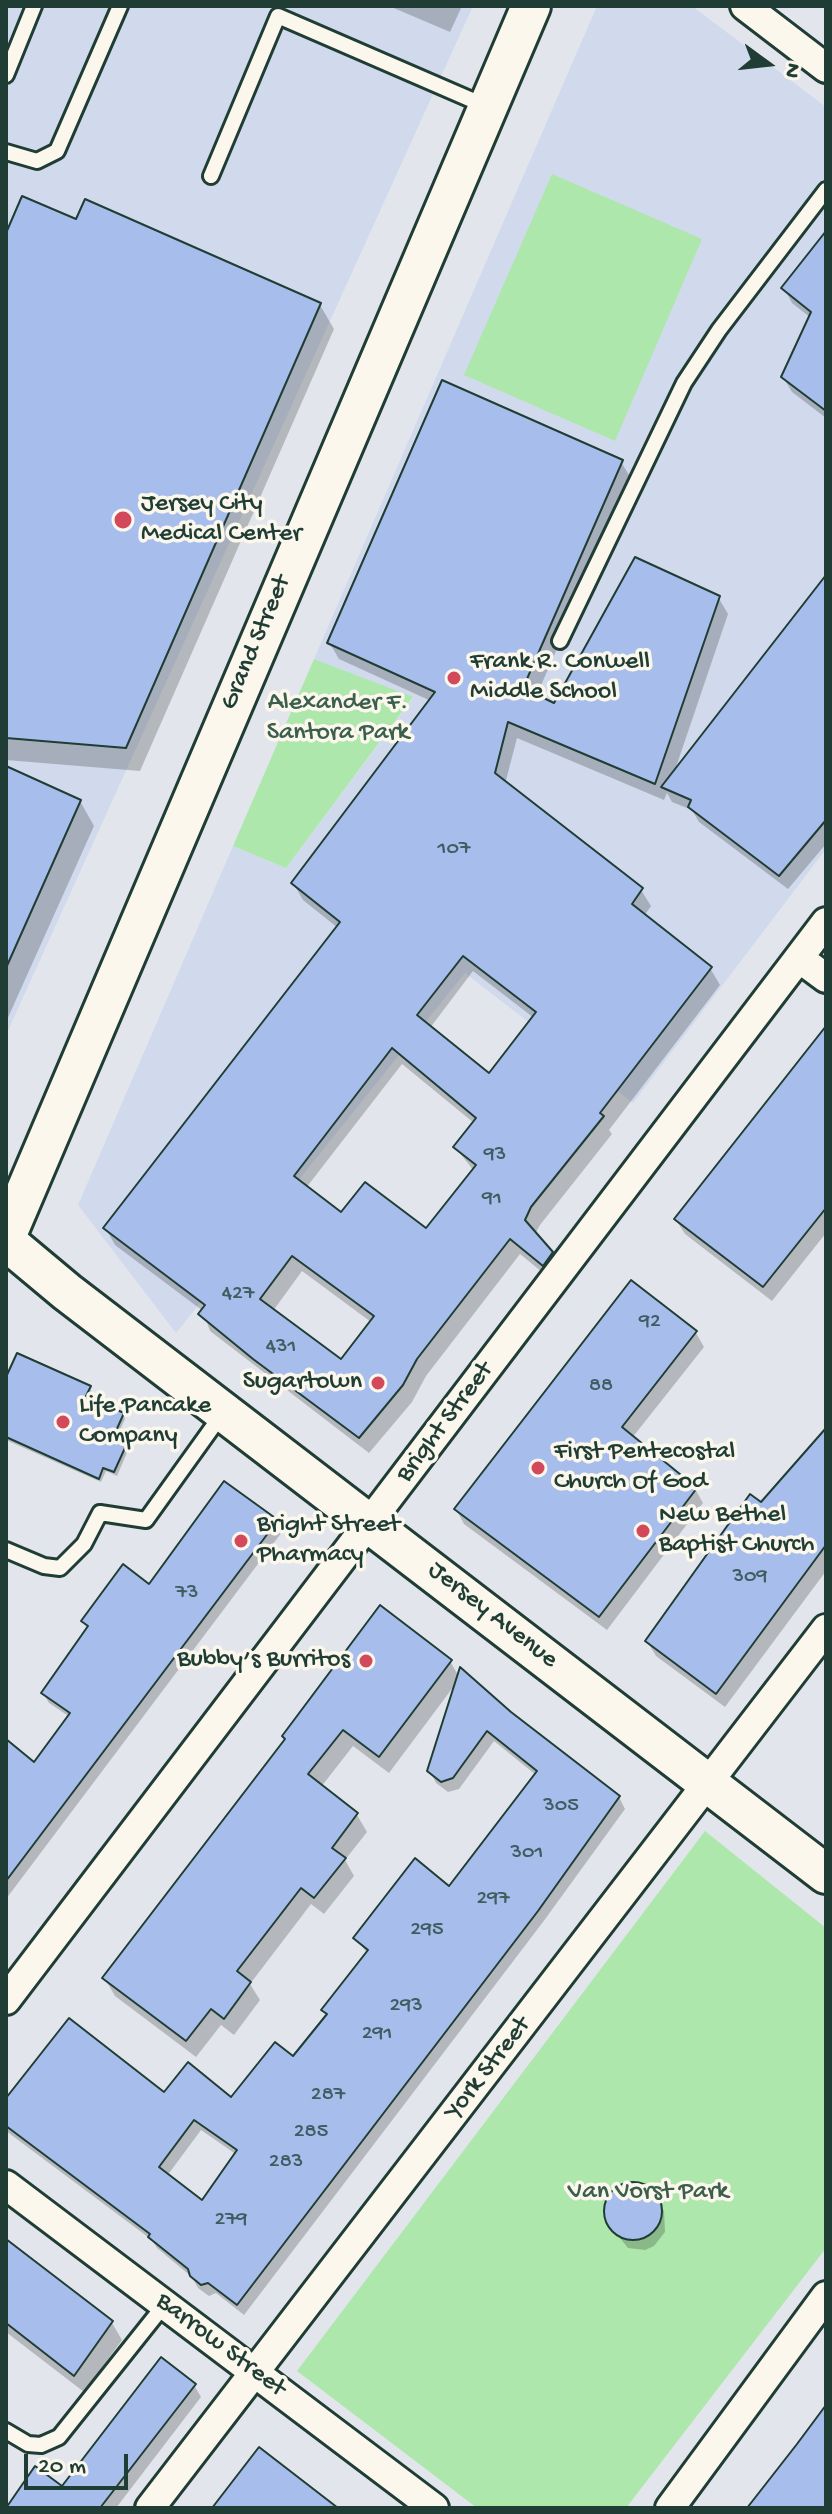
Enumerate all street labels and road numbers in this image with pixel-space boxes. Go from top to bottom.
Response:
street label: Grand Street [215,571,299,715]
street label: Bright Street [391,1357,501,1489]
street label: Jersey Avenue [421,1556,563,1676]
street label: York Street [439,2011,539,2127]
street label: Barrow Street [149,2287,291,2405]

